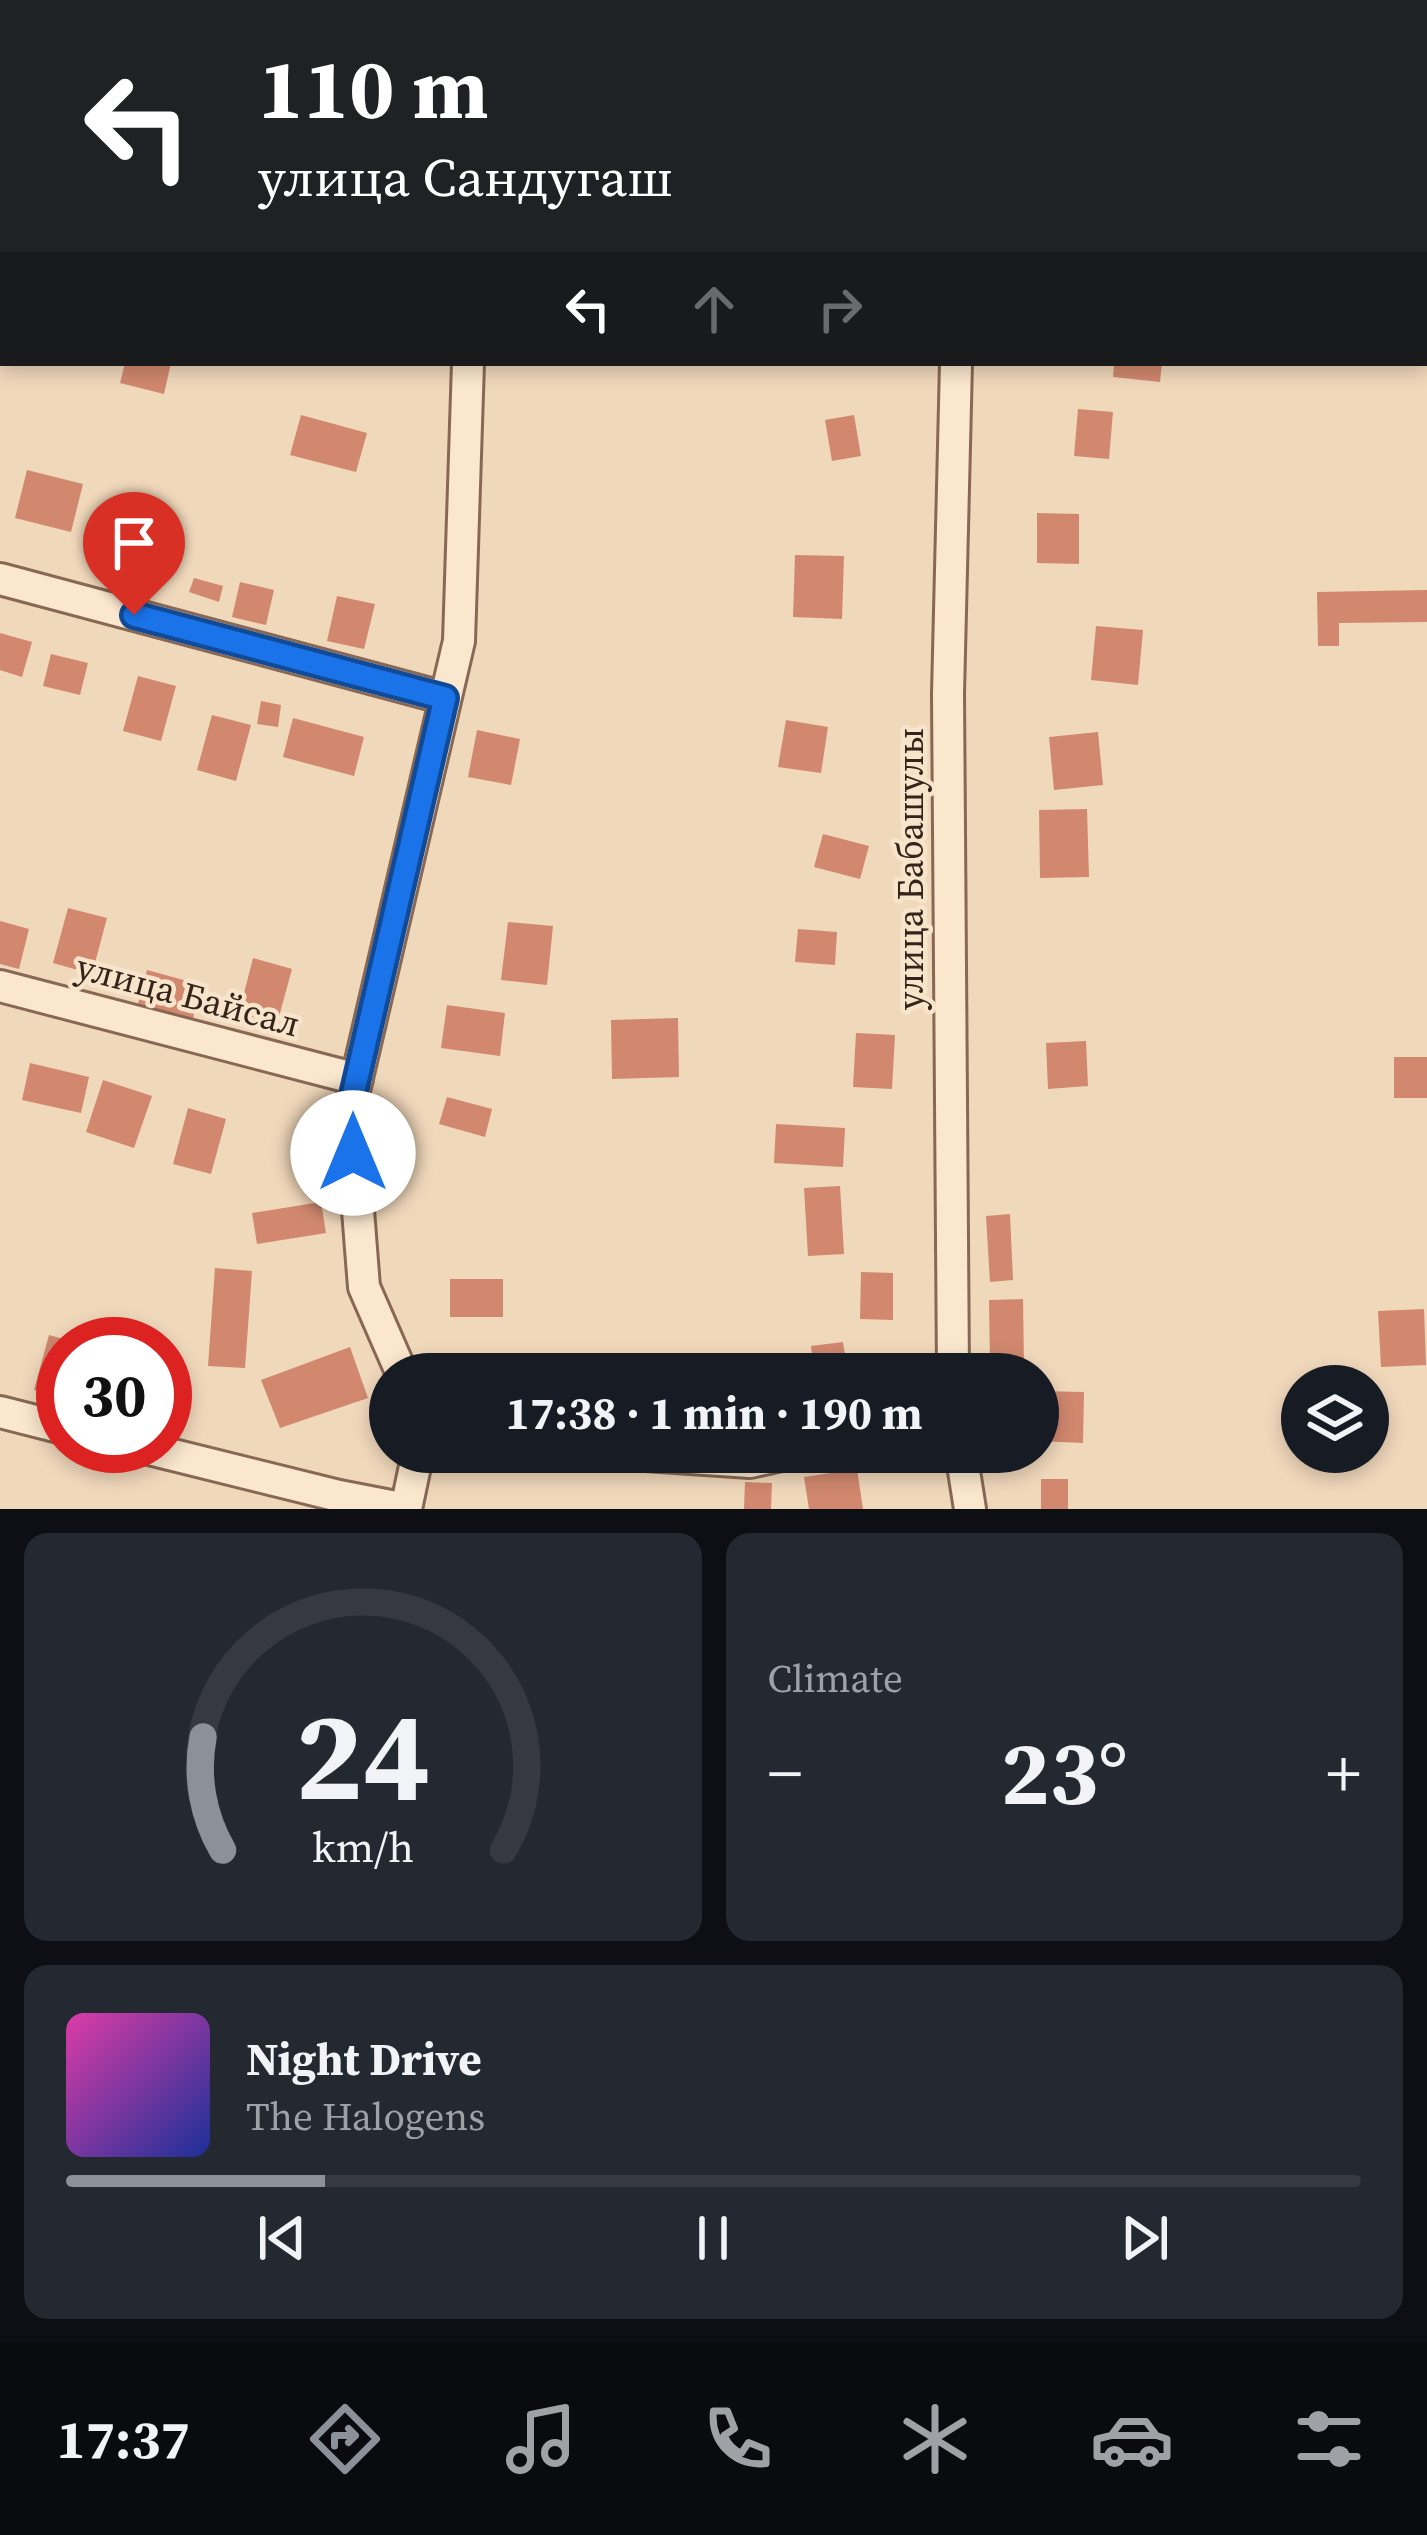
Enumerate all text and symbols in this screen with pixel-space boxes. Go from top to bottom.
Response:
text: 110 m [258,31,489,146]
icon: left [60,48,216,204]
text: улица Сандугаш [258,140,673,214]
icon: left [555,276,621,342]
icon: ahead [681,276,747,342]
icon: right [807,276,873,342]
pin [83,492,185,615]
icon: arrive [101,510,167,576]
street label: улица Бабашулы [886,728,935,1010]
street label: улица Байсал [71,942,305,1048]
position arrow [290,1090,416,1216]
speed limit sign: 30 [36,1317,192,1473]
map controls [1281,1365,1389,1473]
button: layers [1281,1365,1389,1473]
text: 17:38 · 1 min · 190 m [506,1382,922,1444]
text: Climate [768,1652,903,1705]
text: 24 [295,1670,430,1841]
text: 23° [1001,1711,1128,1834]
text: − [768,1728,802,1818]
text: + [1326,1728,1361,1818]
text: km/h [312,1818,414,1876]
text: Night Drive [246,2028,482,2090]
text: The Halogens [246,2090,485,2143]
icon: previous [249,2205,315,2271]
icon: pause [680,2205,746,2271]
icon: next [1112,2205,1178,2271]
icon: directions [303,2397,387,2481]
icon: music [499,2397,583,2481]
icon: phone [696,2397,780,2481]
icon: climate [893,2397,977,2481]
icon: car [1090,2397,1174,2481]
icon: filters [1287,2397,1371,2481]
text: 17:37 [56,2402,190,2476]

